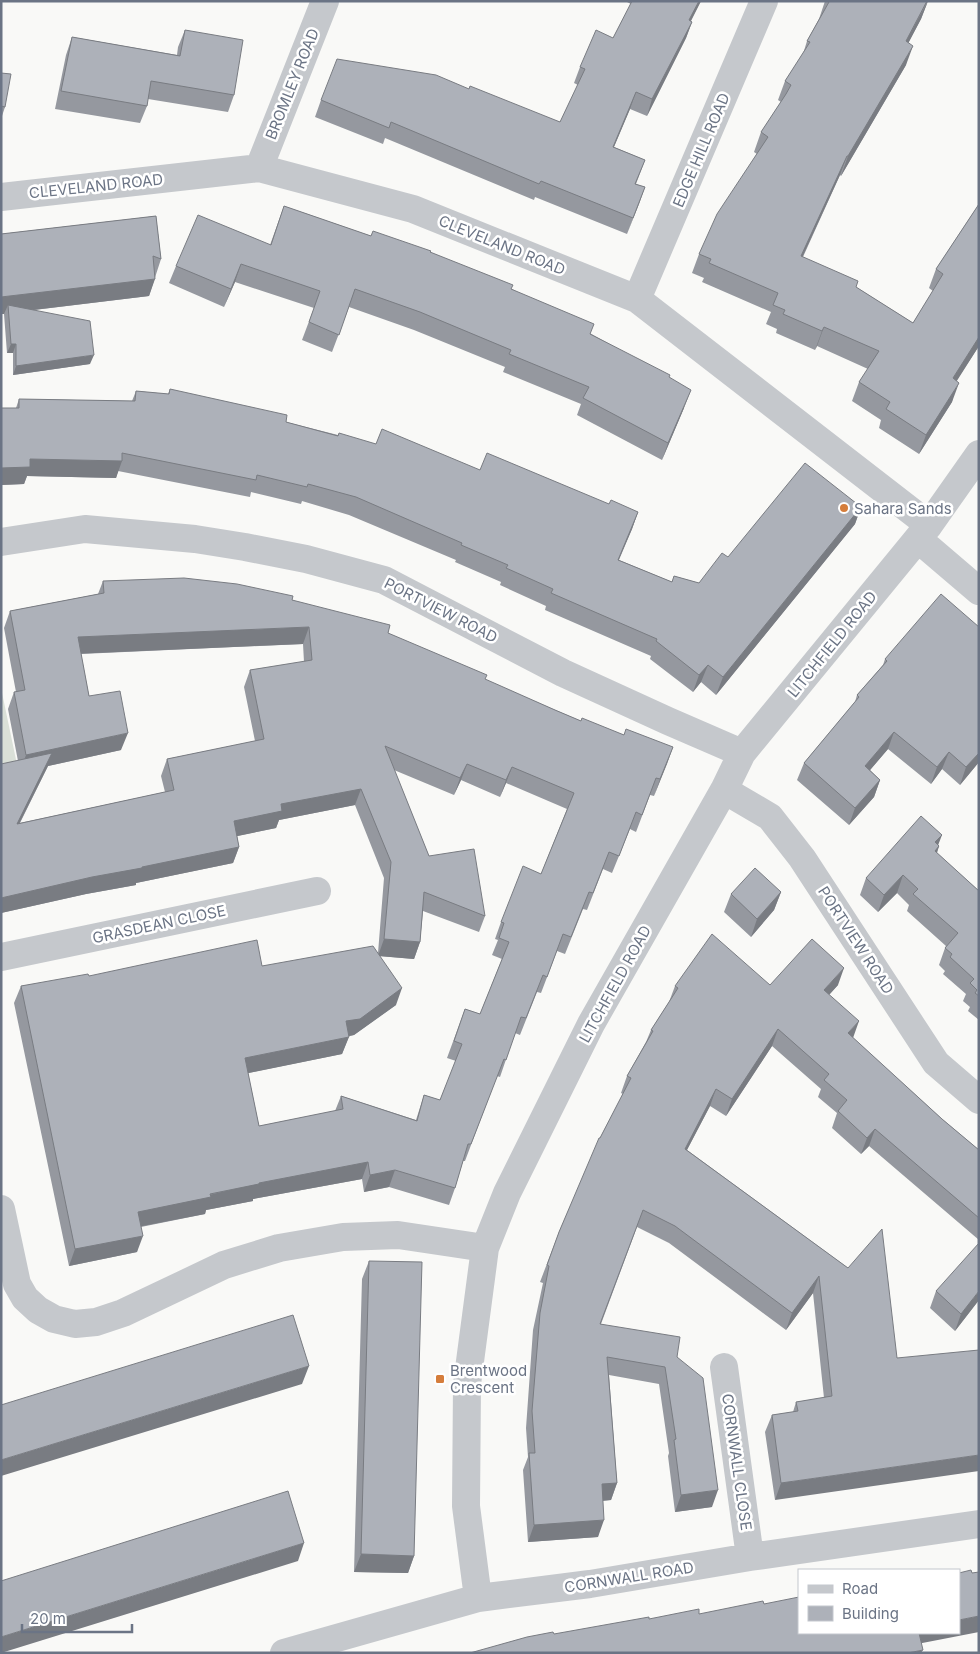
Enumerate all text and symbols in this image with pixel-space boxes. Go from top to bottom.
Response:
street label: BROMLEY ROAD [261,26,323,142]
street label: EDGE HILL ROAD [668,90,734,210]
street label: CLEVELAND ROAD [28,170,164,202]
street label: CLEVELAND ROAD [436,211,568,279]
place label: Sahara Sands [854,499,952,518]
marker: Sahara Sands [838,502,850,514]
street label: PORTVIEW ROAD [381,573,501,647]
street label: LITCHFIELD ROAD [783,587,881,701]
street label: PORTVIEW ROAD [814,883,898,997]
street label: GRASDEAN CLOSE [91,901,227,947]
street label: LITCHFIELD ROAD [575,922,655,1046]
place label: Brentwood Crescent [450,1361,527,1397]
marker: Brentwood Crescent [434,1373,446,1385]
street label: CORNWALL CLOSE [718,1392,756,1532]
street label: CORNWALL ROAD [563,1557,695,1597]
legend [798,1569,960,1634]
text: Road [842,1579,878,1598]
scale bar [22,1602,132,1634]
text: Building [842,1604,899,1623]
text: 20 m [30,1609,66,1628]

